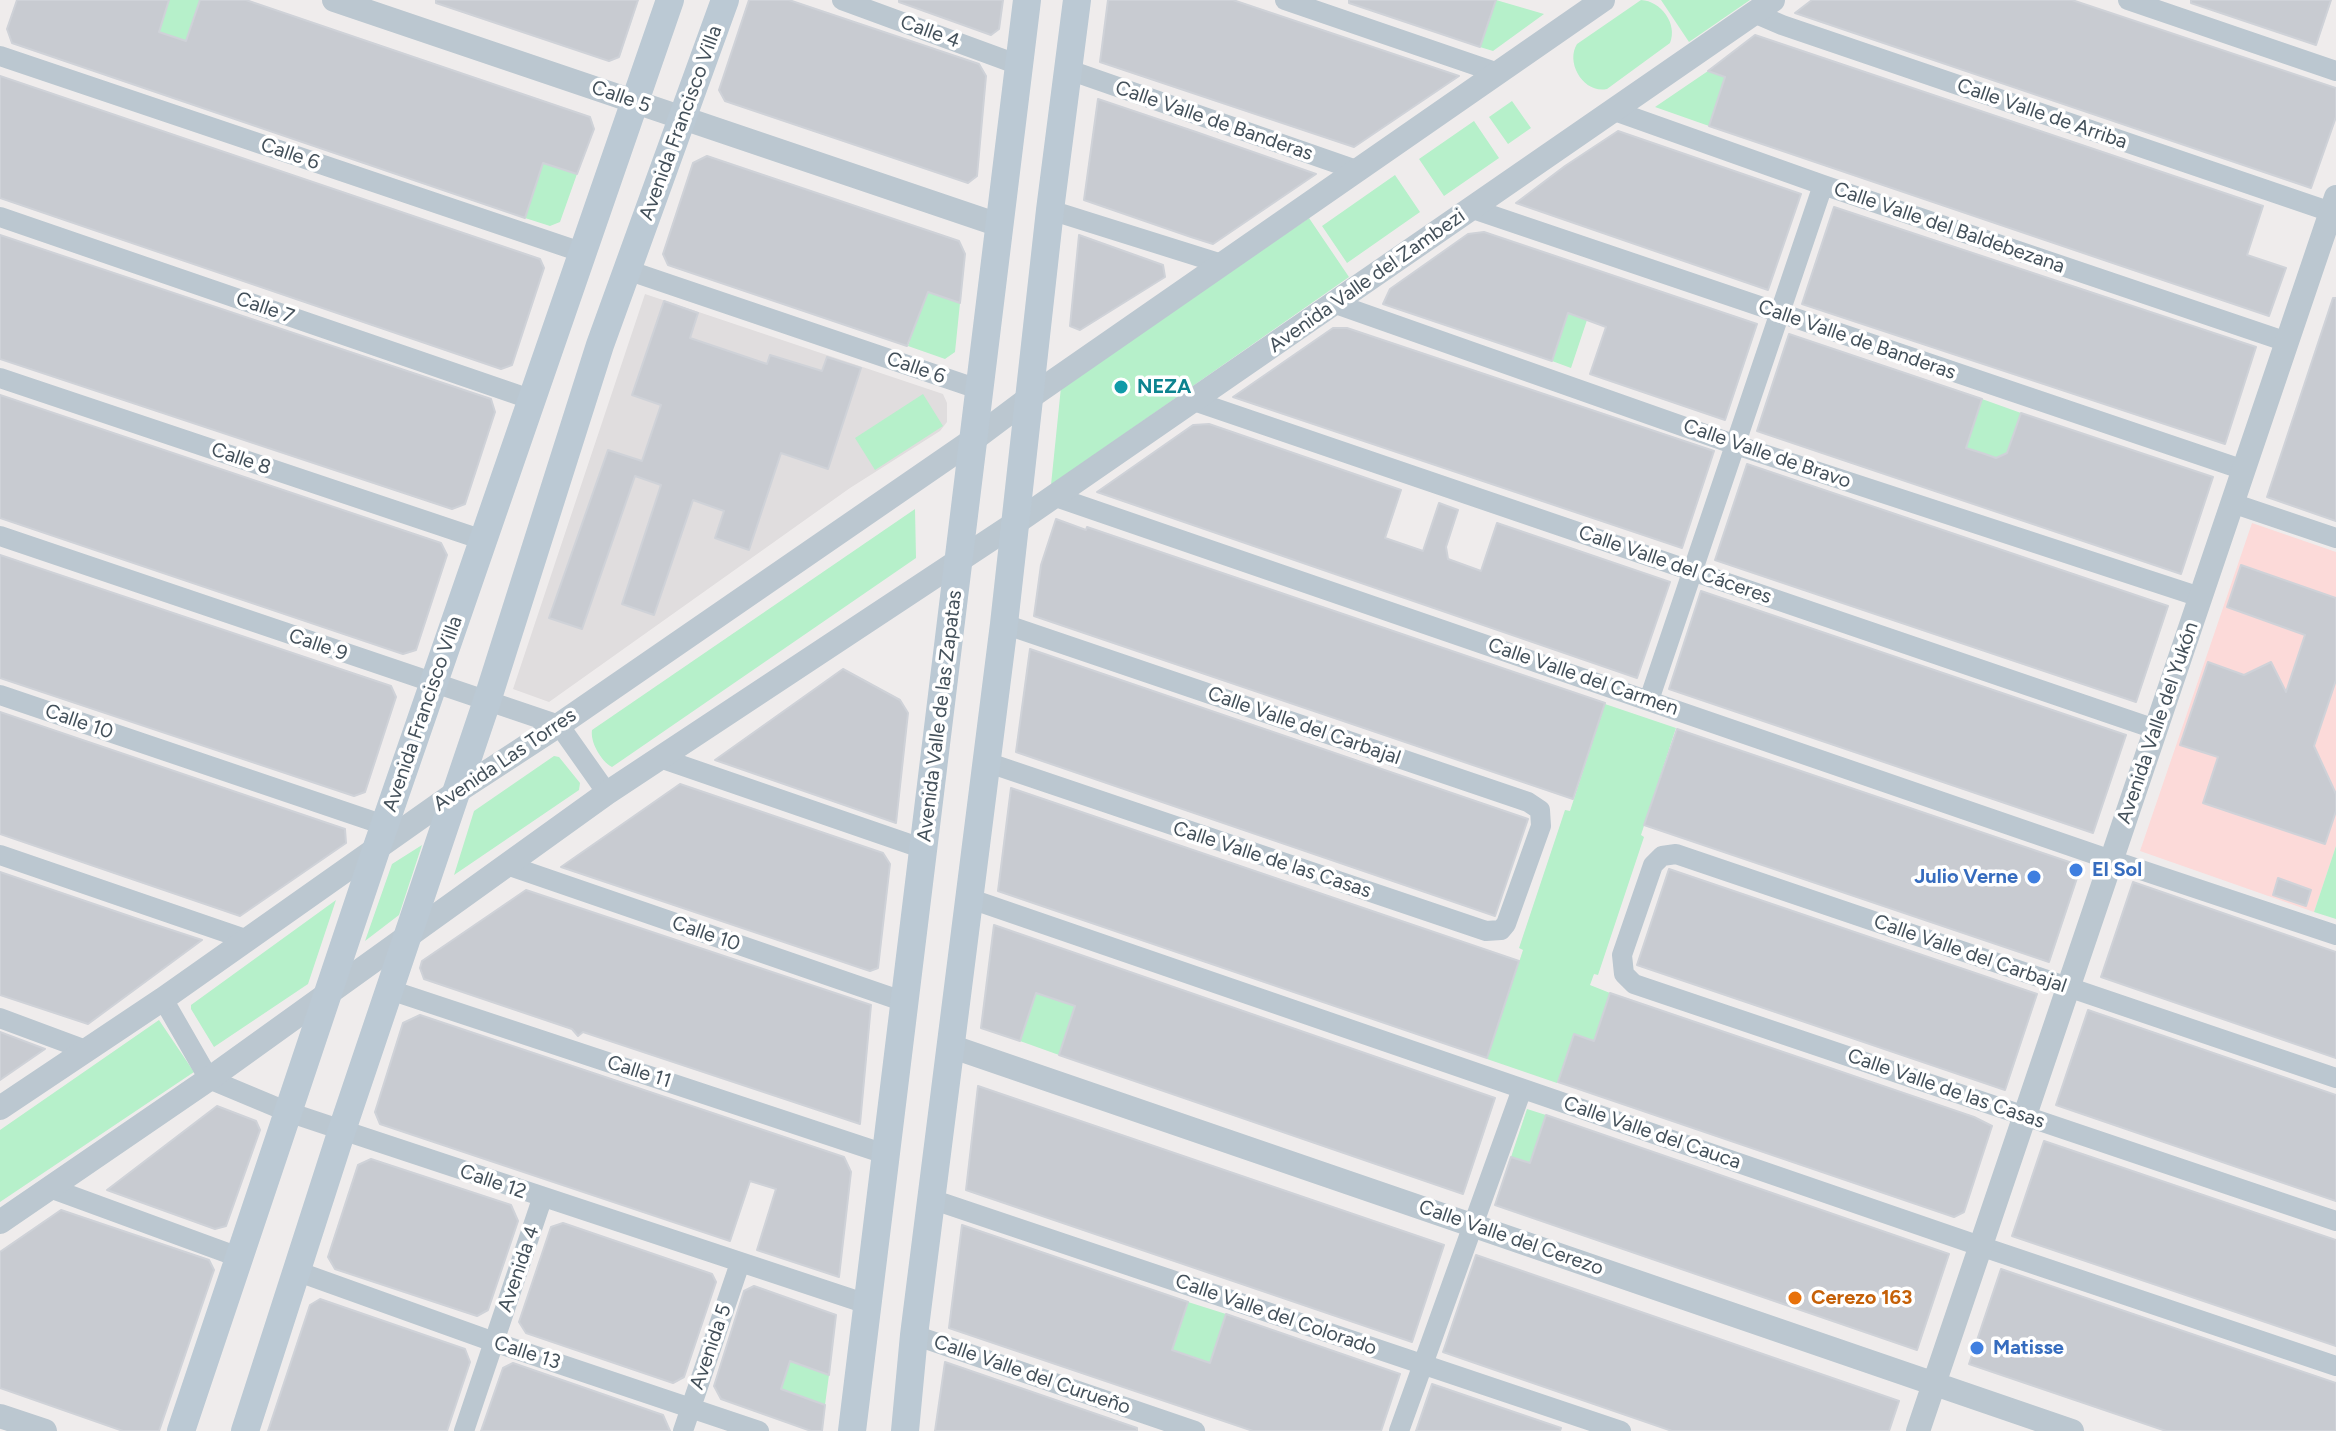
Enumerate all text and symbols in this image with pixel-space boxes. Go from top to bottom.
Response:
street label: Calle 4 [897,10,963,54]
street label: Avenida Francisco Villa [635,22,727,224]
street label: Calle Valle de Arriba [1954,74,2130,154]
street label: Calle 5 [588,76,654,118]
street label: Calle Valle de Banderas [1112,76,1316,166]
street label: Calle 6 [257,133,323,175]
street label: Calle Valle del Baldebezana [1830,177,2068,279]
street label: Avenida Valle del Zambezi [1264,204,1470,358]
street label: Calle 7 [233,287,297,329]
street label: Calle Valle de Banderas [1755,295,1959,385]
street label: Calle 6 [883,347,949,389]
place label: NEZA [1137,375,1191,399]
marker: NEZA [1112,378,1130,396]
street label: Calle Valle de Bravo [1680,414,1854,494]
street label: Calle 8 [208,438,274,480]
street label: Calle Valle del Cáceres [1575,521,1775,609]
street label: Avenida Valle de las Zapatas [913,589,967,843]
street label: Avenida Francisco Villa [378,613,468,815]
street label: Avenida Valle del Yukón [2112,619,2204,827]
street label: Calle 9 [285,624,351,666]
street label: Calle Valle del Carmen [1485,633,1681,721]
street label: Calle Valle del Carbajal [1204,682,1404,770]
street label: Calle 10 [42,699,116,745]
street label: Avenida Las Torres [429,703,581,817]
street label: Calle Valle de las Casas [1170,817,1374,903]
place label: El Sol [2092,858,2142,882]
marker: El Sol [2067,861,2085,879]
place label: Julio Verne [1914,865,2018,889]
marker: Julio Verne [2025,868,2043,886]
street label: Calle Valle del Carbajal [1870,910,2070,998]
street label: Calle 10 [669,911,743,957]
street label: Calle Valle de las Casas [1844,1044,2048,1134]
street label: Calle 11 [604,1050,674,1094]
street label: Calle Valle del Cauca [1560,1091,1744,1175]
street label: Calle 12 [457,1159,529,1205]
street label: Calle Valle del Cerezo [1416,1195,1606,1281]
street label: Avenida 4 [493,1223,545,1315]
street label: Calle Valle del Colorado [1172,1269,1380,1361]
place label: Cerezo 163 [1811,1286,1912,1310]
marker: Cerezo 163 [1786,1289,1804,1307]
street label: Avenida 5 [685,1301,737,1393]
street label: Calle Valle del Curueño [931,1330,1133,1420]
street label: Calle 13 [491,1331,563,1375]
place label: Matisse [1993,1336,2064,1360]
marker: Matisse [1968,1339,1986,1357]

